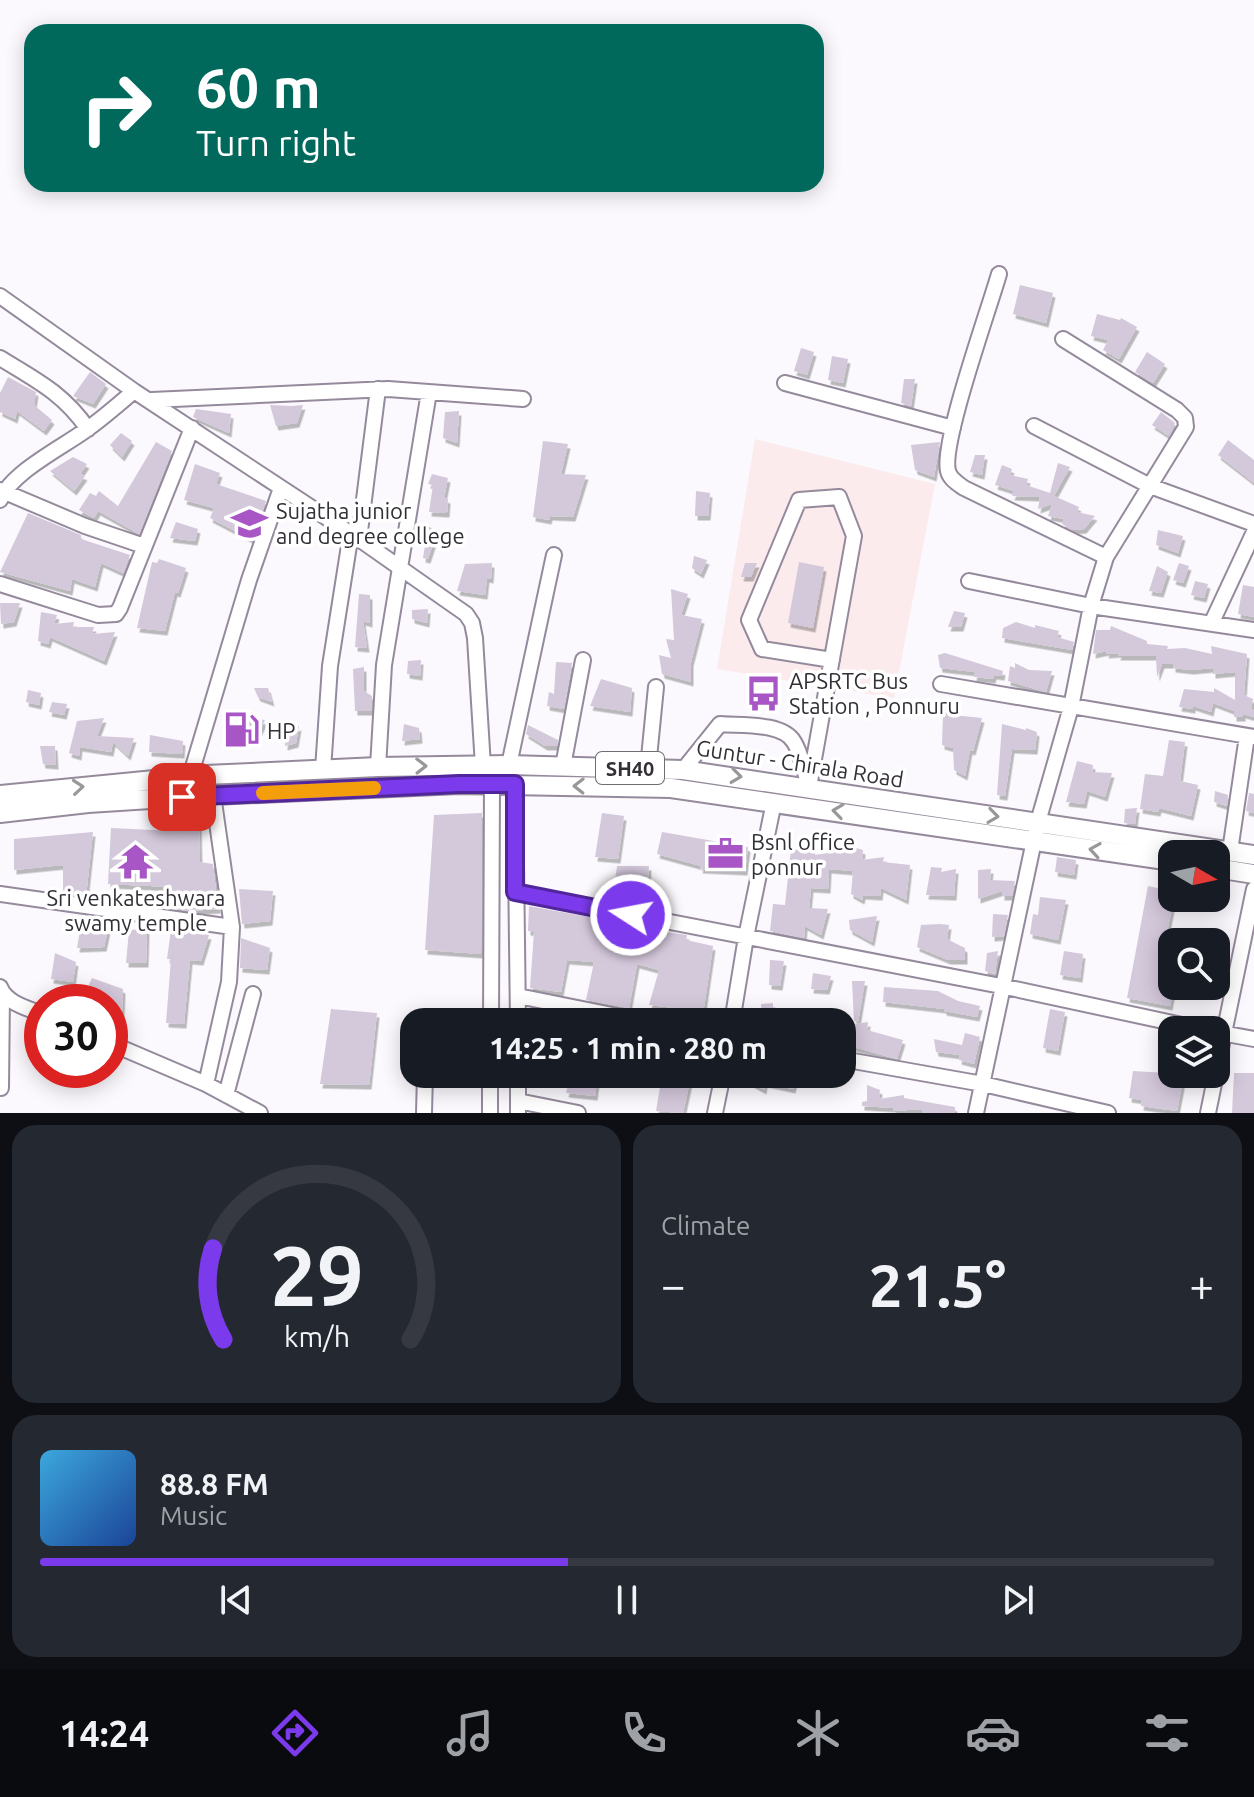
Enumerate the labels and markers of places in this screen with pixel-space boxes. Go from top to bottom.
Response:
place label: Sujatha junior and degree college [276,498,465,548]
school or university icon: Sujatha junior and degree college [231,504,269,542]
place label: APSRTC Bus Station , Ponnuru [789,668,960,718]
bus stop icon: APSRTC Bus Station , Ponnuru [744,674,782,712]
fuel station icon: HP [222,711,260,749]
place label: HP [267,718,296,743]
pin [148,763,216,831]
place label: Bsnl office ponnur [751,829,855,879]
office icon: Bsnl office ponnur [706,835,744,873]
temple icon: Sri venkateshwara swamy temple [117,842,155,880]
place label: Sri venkateshwara swamy temple [47,885,225,935]

